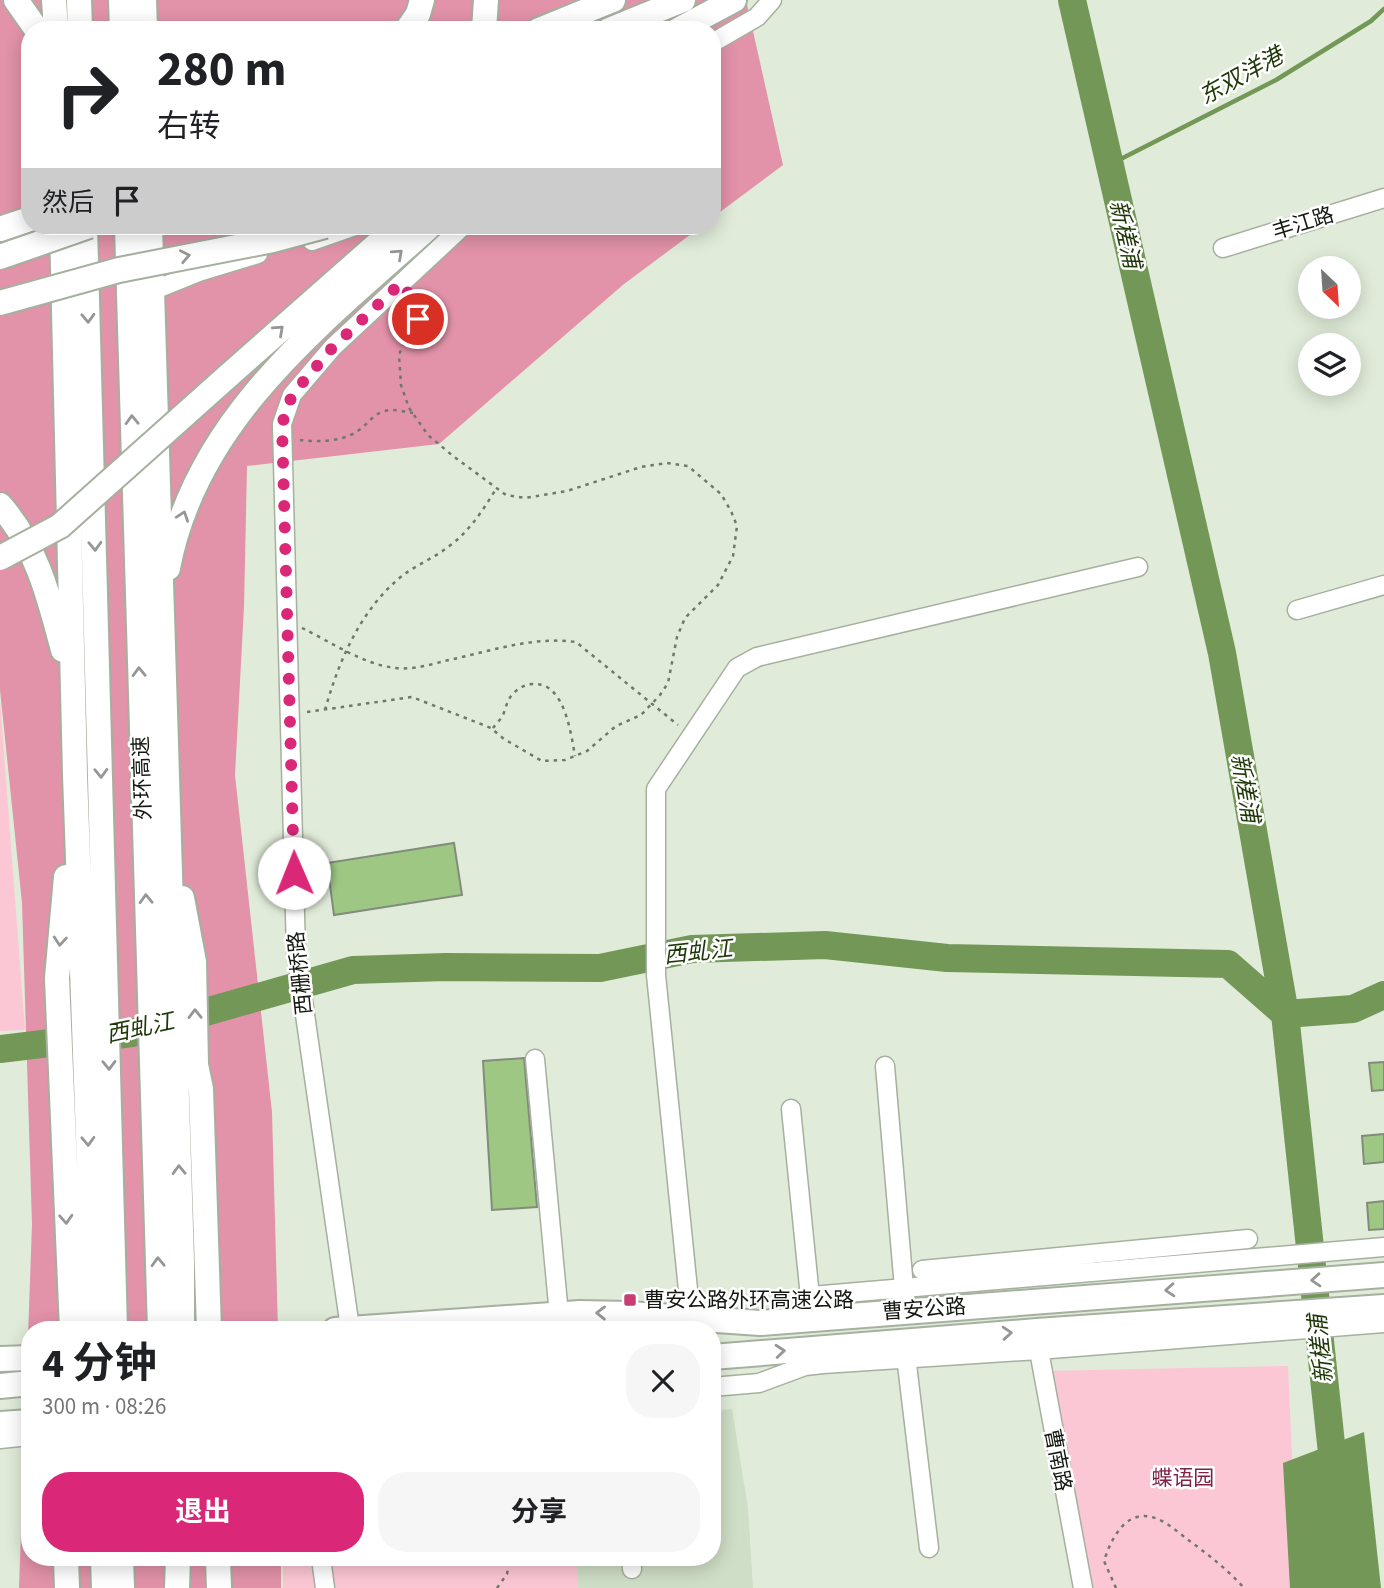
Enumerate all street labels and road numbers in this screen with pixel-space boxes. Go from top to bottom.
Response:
street label: 丰江路 [1268,199,1338,247]
street label: 外环高速 [126,736,158,820]
street label: 西栅桥路 [281,930,319,1016]
street label: 曹安公路 [881,1291,967,1327]
street label: 曹南路 [1037,1426,1079,1494]

